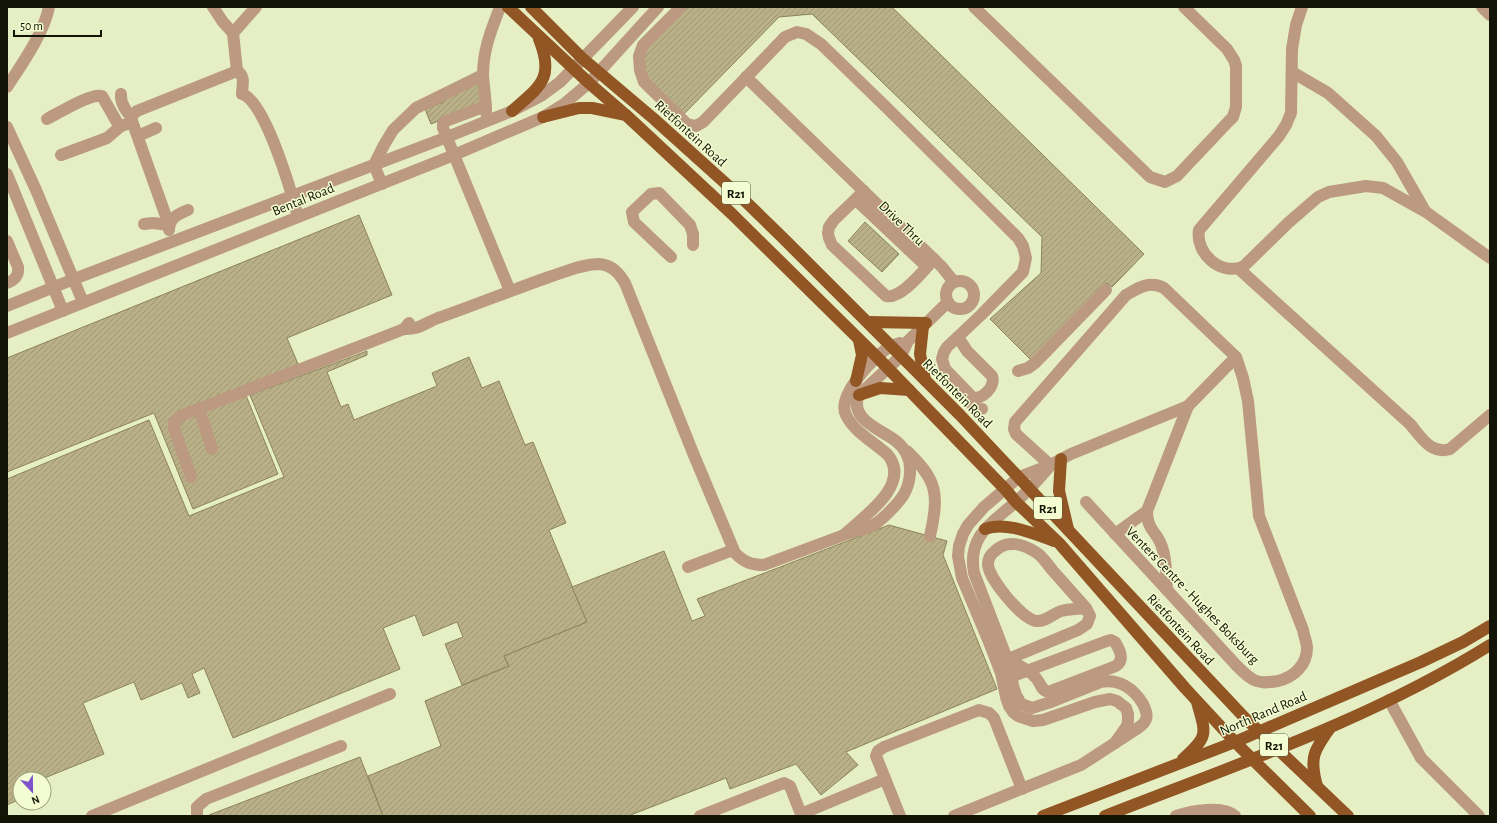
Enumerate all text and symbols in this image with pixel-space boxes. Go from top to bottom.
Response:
scale bar [14,12,101,38]
text: 50 m [20,20,43,32]
street label: Rietfontein Road [652,98,729,170]
street label: Bental Road [270,181,336,219]
road number: R21 [722,182,750,204]
street label: Drive Thru [876,199,927,249]
street label: Rietfontein Road [920,356,995,431]
road number: R21 [1034,497,1062,519]
street label: Venters Centre - Hughes Boksburg [1123,524,1262,667]
street label: Rietfontein Road [1144,591,1217,668]
street label: North Rand Road [1218,689,1309,739]
road number: R21 [1260,734,1288,756]
north arrow [12,771,52,811]
text: N [30,793,41,806]

